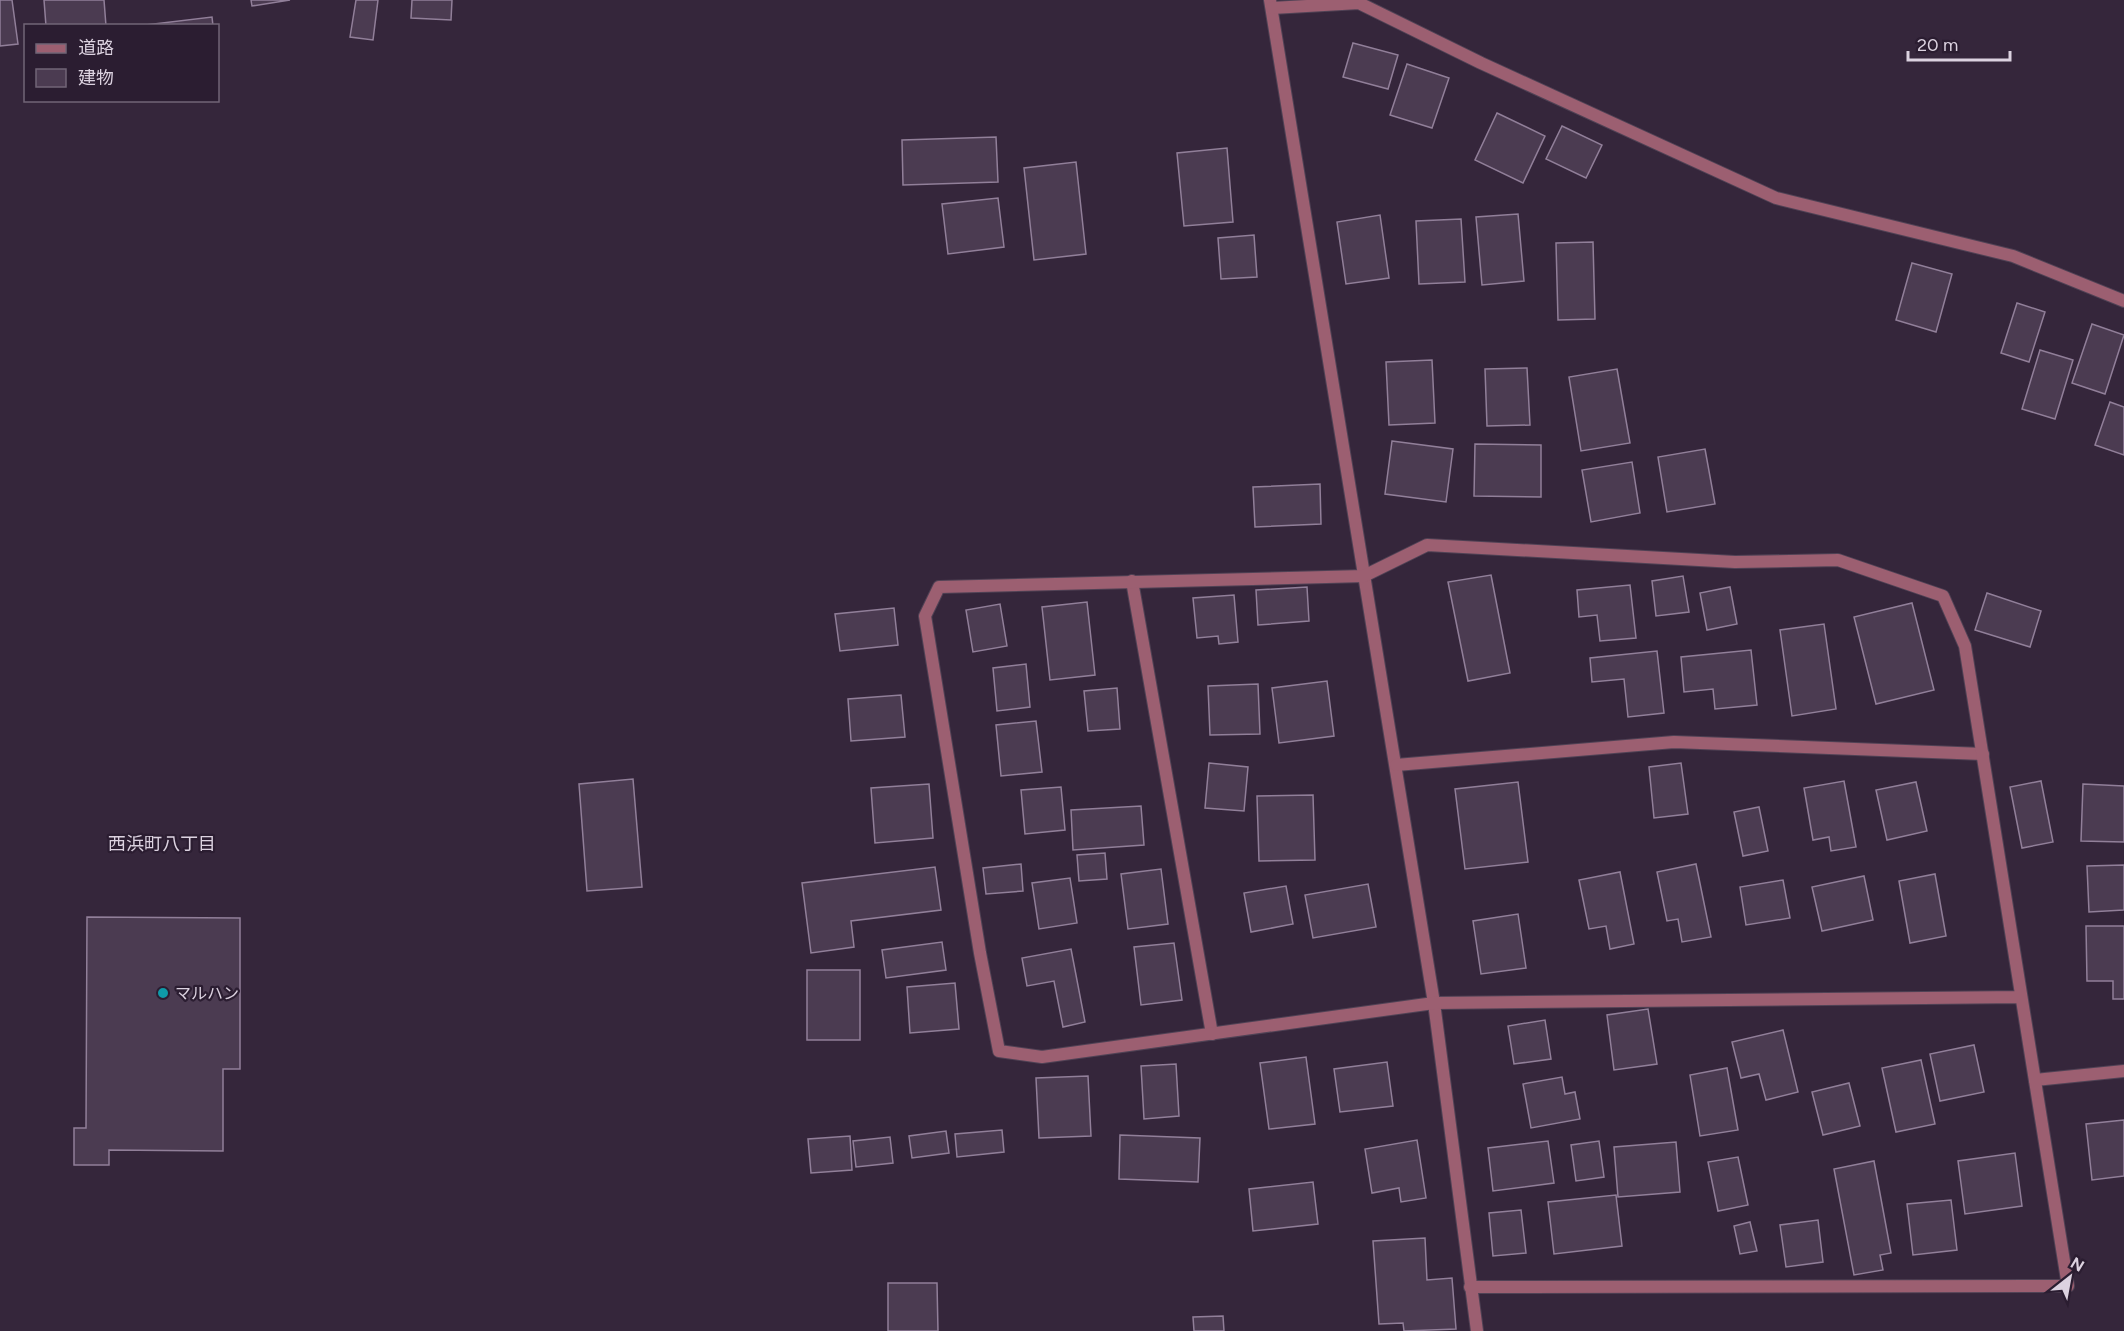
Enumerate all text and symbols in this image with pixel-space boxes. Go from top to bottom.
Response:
legend [24,24,219,102]
scale bar [1908,24,2010,62]
text: 20 m [1917,34,1958,56]
text: 道路 [78,37,114,59]
text: 建物 [78,67,114,89]
district label: 西浜町八丁目 [108,833,216,855]
place label: マルハン [175,984,239,1003]
marker: マルハン [156,986,170,1000]
north arrow [2040,1247,2100,1307]
text: N [2067,1253,2088,1276]

